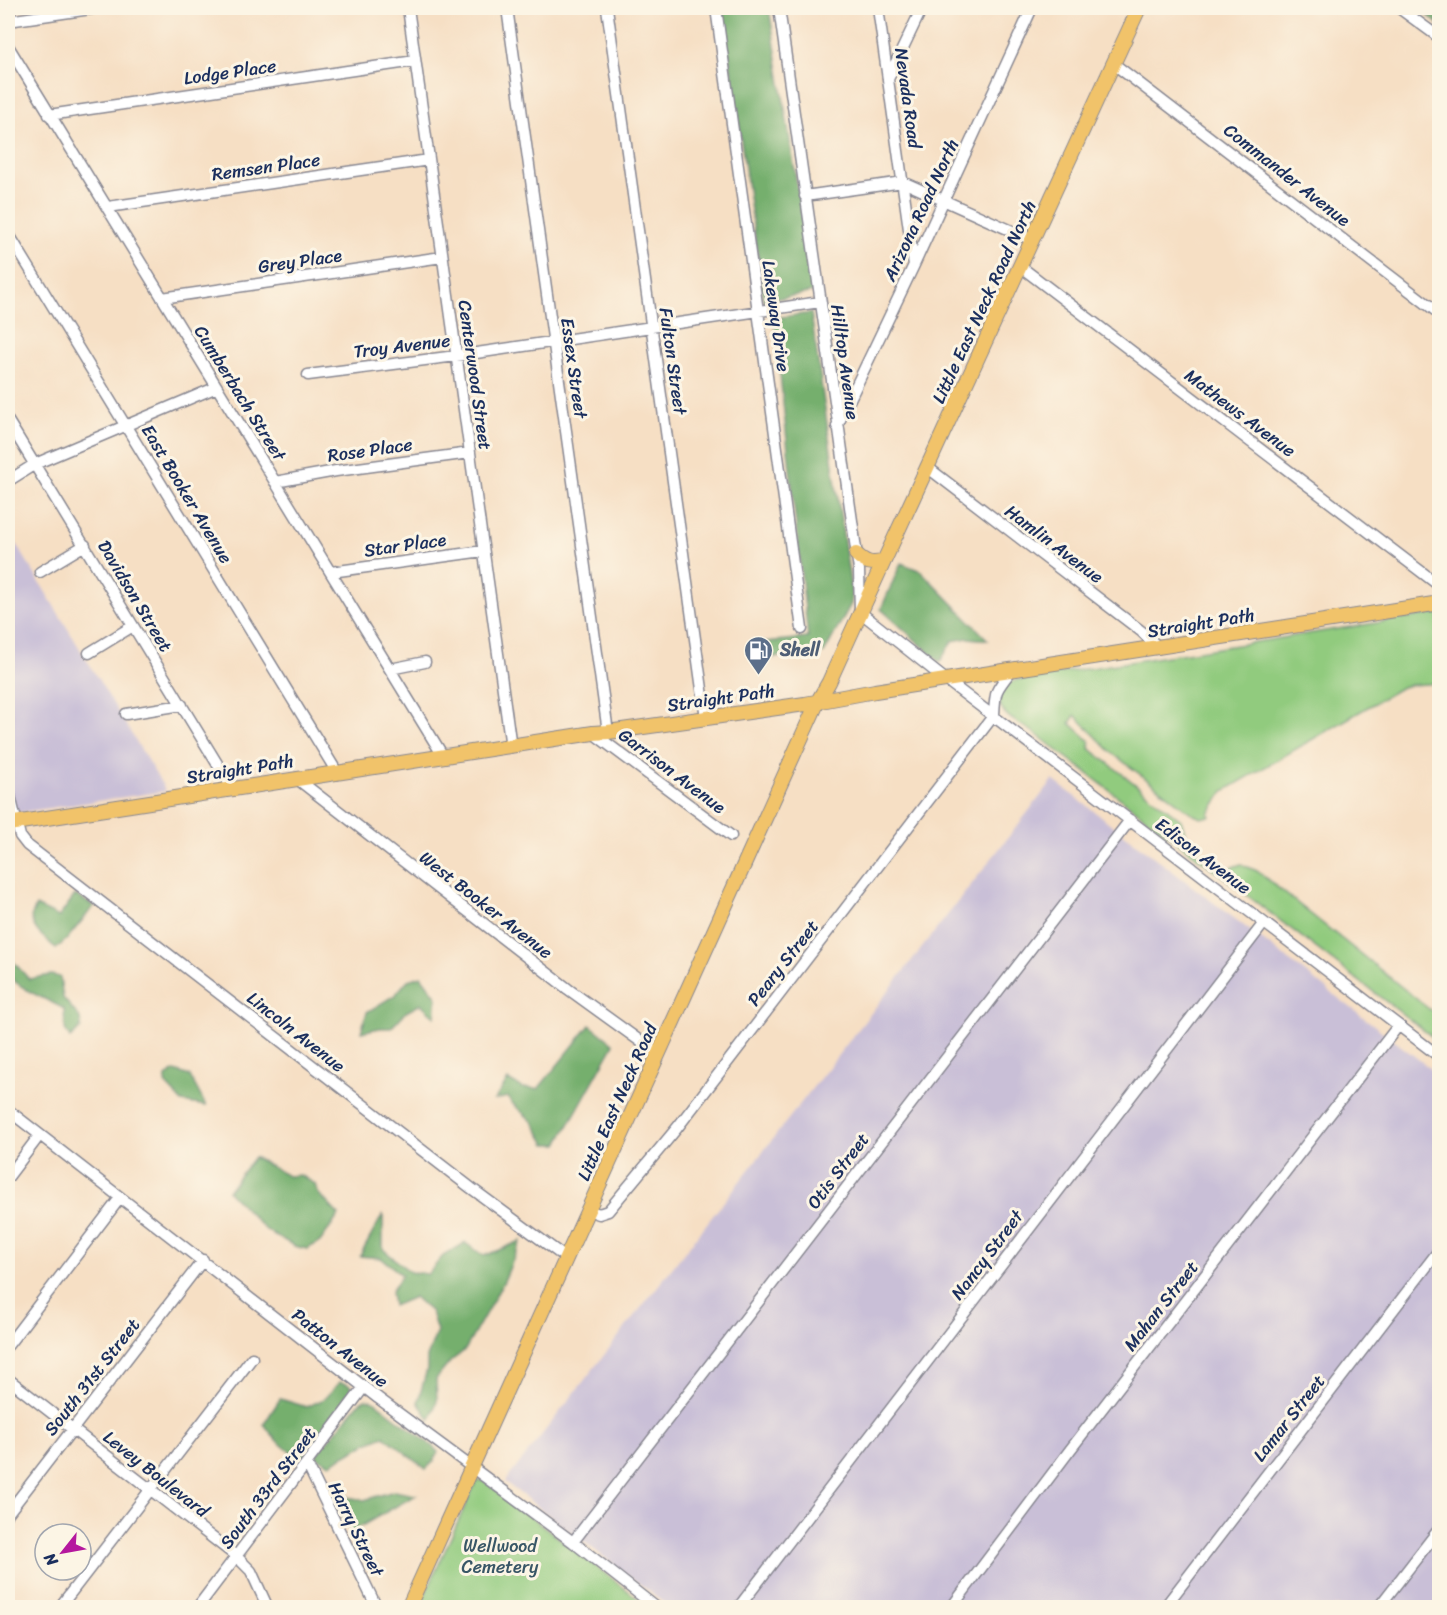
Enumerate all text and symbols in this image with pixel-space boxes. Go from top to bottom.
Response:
street label: Nevada Road [885,46,931,152]
street label: Lodge Place [182,50,278,94]
street label: Commander Avenue [1216,115,1358,235]
street label: Arizona Road North [873,133,968,288]
street label: Remsen Place [210,144,322,190]
street label: Little East Neck Road North [923,195,1045,409]
street label: Grey Place [256,239,344,283]
street label: Lakeway Drive [752,258,800,374]
street label: Centerwood Street [449,298,501,452]
street label: Hilltop Avenue [821,302,869,422]
street label: Fulton Street [650,305,696,417]
street label: Essex Street [551,316,597,421]
street label: Cumberbach Street [185,319,295,468]
street label: Troy Avenue [352,324,452,368]
street label: Mathews Avenue [1177,360,1303,466]
street label: East Booker Avenue [133,418,241,570]
street label: Rose Place [326,428,414,472]
street label: Hamlin Avenue [997,496,1111,592]
street label: Star Place [362,523,448,567]
street label: Davidson Street [89,534,181,658]
street label: Straight Path [1145,599,1257,647]
fuel station icon: Shell [743,634,775,676]
place label: Shell [779,634,821,666]
street label: Straight Path [665,675,777,721]
street label: Garrison Avenue [611,720,733,823]
street label: Straight Path [184,745,296,793]
street label: Edison Avenue [1148,809,1258,903]
street label: West Booker Avenue [412,842,560,968]
street label: Peary Street [739,912,827,1013]
street label: Lincoln Avenue [240,983,352,1081]
street label: Little East Neck Road [568,1016,667,1186]
street label: Otis Street [798,1126,878,1216]
street label: Nancy Street [942,1202,1032,1307]
street label: Mahan Street [1115,1253,1207,1359]
street label: Patton Avenue [284,1300,396,1396]
street label: South 31st Street [36,1311,149,1443]
street label: Lamar Street [1244,1367,1334,1469]
street label: South 33rd Street [211,1420,325,1556]
street label: Levey Boulevard [96,1422,217,1527]
street label: Harry Street [319,1476,393,1583]
north arrow [33,1522,93,1582]
park label: Wellwood Cemetery [462,1530,539,1583]
text: N [35,1546,66,1573]

